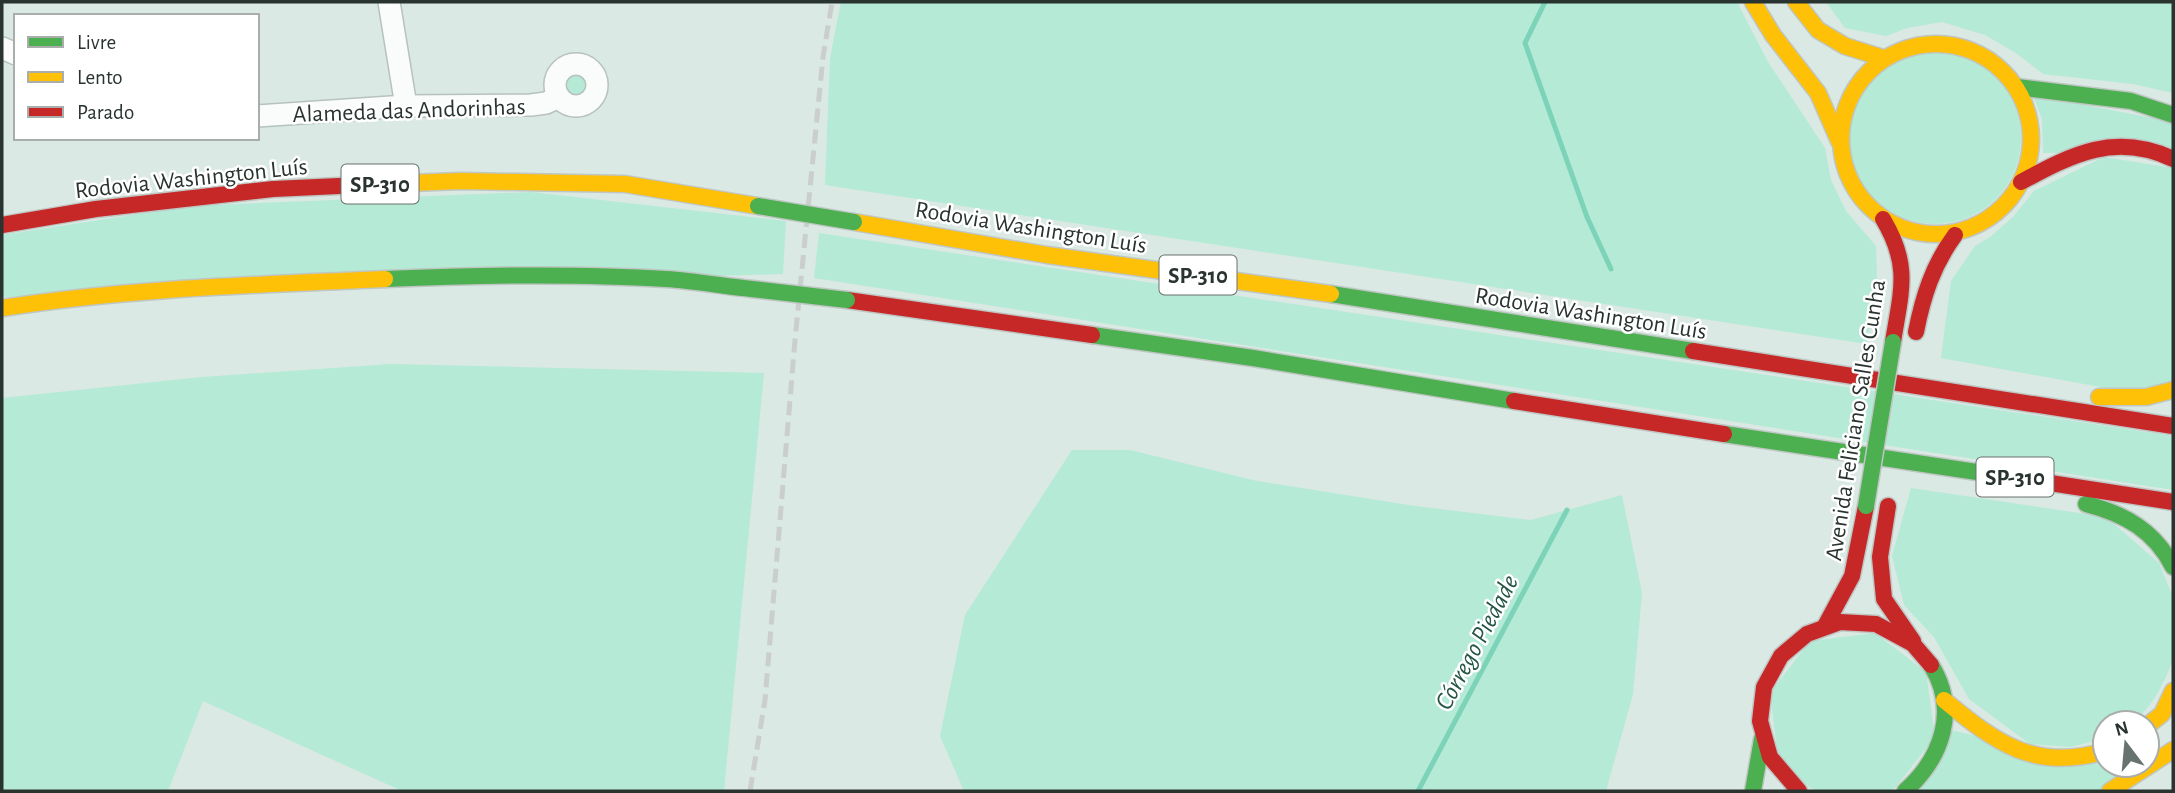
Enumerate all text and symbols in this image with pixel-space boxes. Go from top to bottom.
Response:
legend [14,14,259,140]
text: Livre [77,32,116,53]
text: Lento [77,67,123,88]
street label: Alameda das Andorinhas [292,95,526,127]
text: Parado [77,102,134,123]
street label: Rodovia Washington Luís [74,155,309,203]
road number: SP-310 [342,164,418,204]
street label: Rodovia Washington Luís [914,198,1148,258]
road number: SP-310 [1160,256,1236,294]
street label: Avenida Feliciano Salles Cunha [1822,278,1890,562]
street label: Rodovia Washington Luís [1474,284,1708,344]
road number: SP-310 [1976,457,2054,496]
water label: Córrego Piedade [1431,571,1523,714]
north arrow [2091,709,2161,779]
text: N [2113,718,2131,740]

